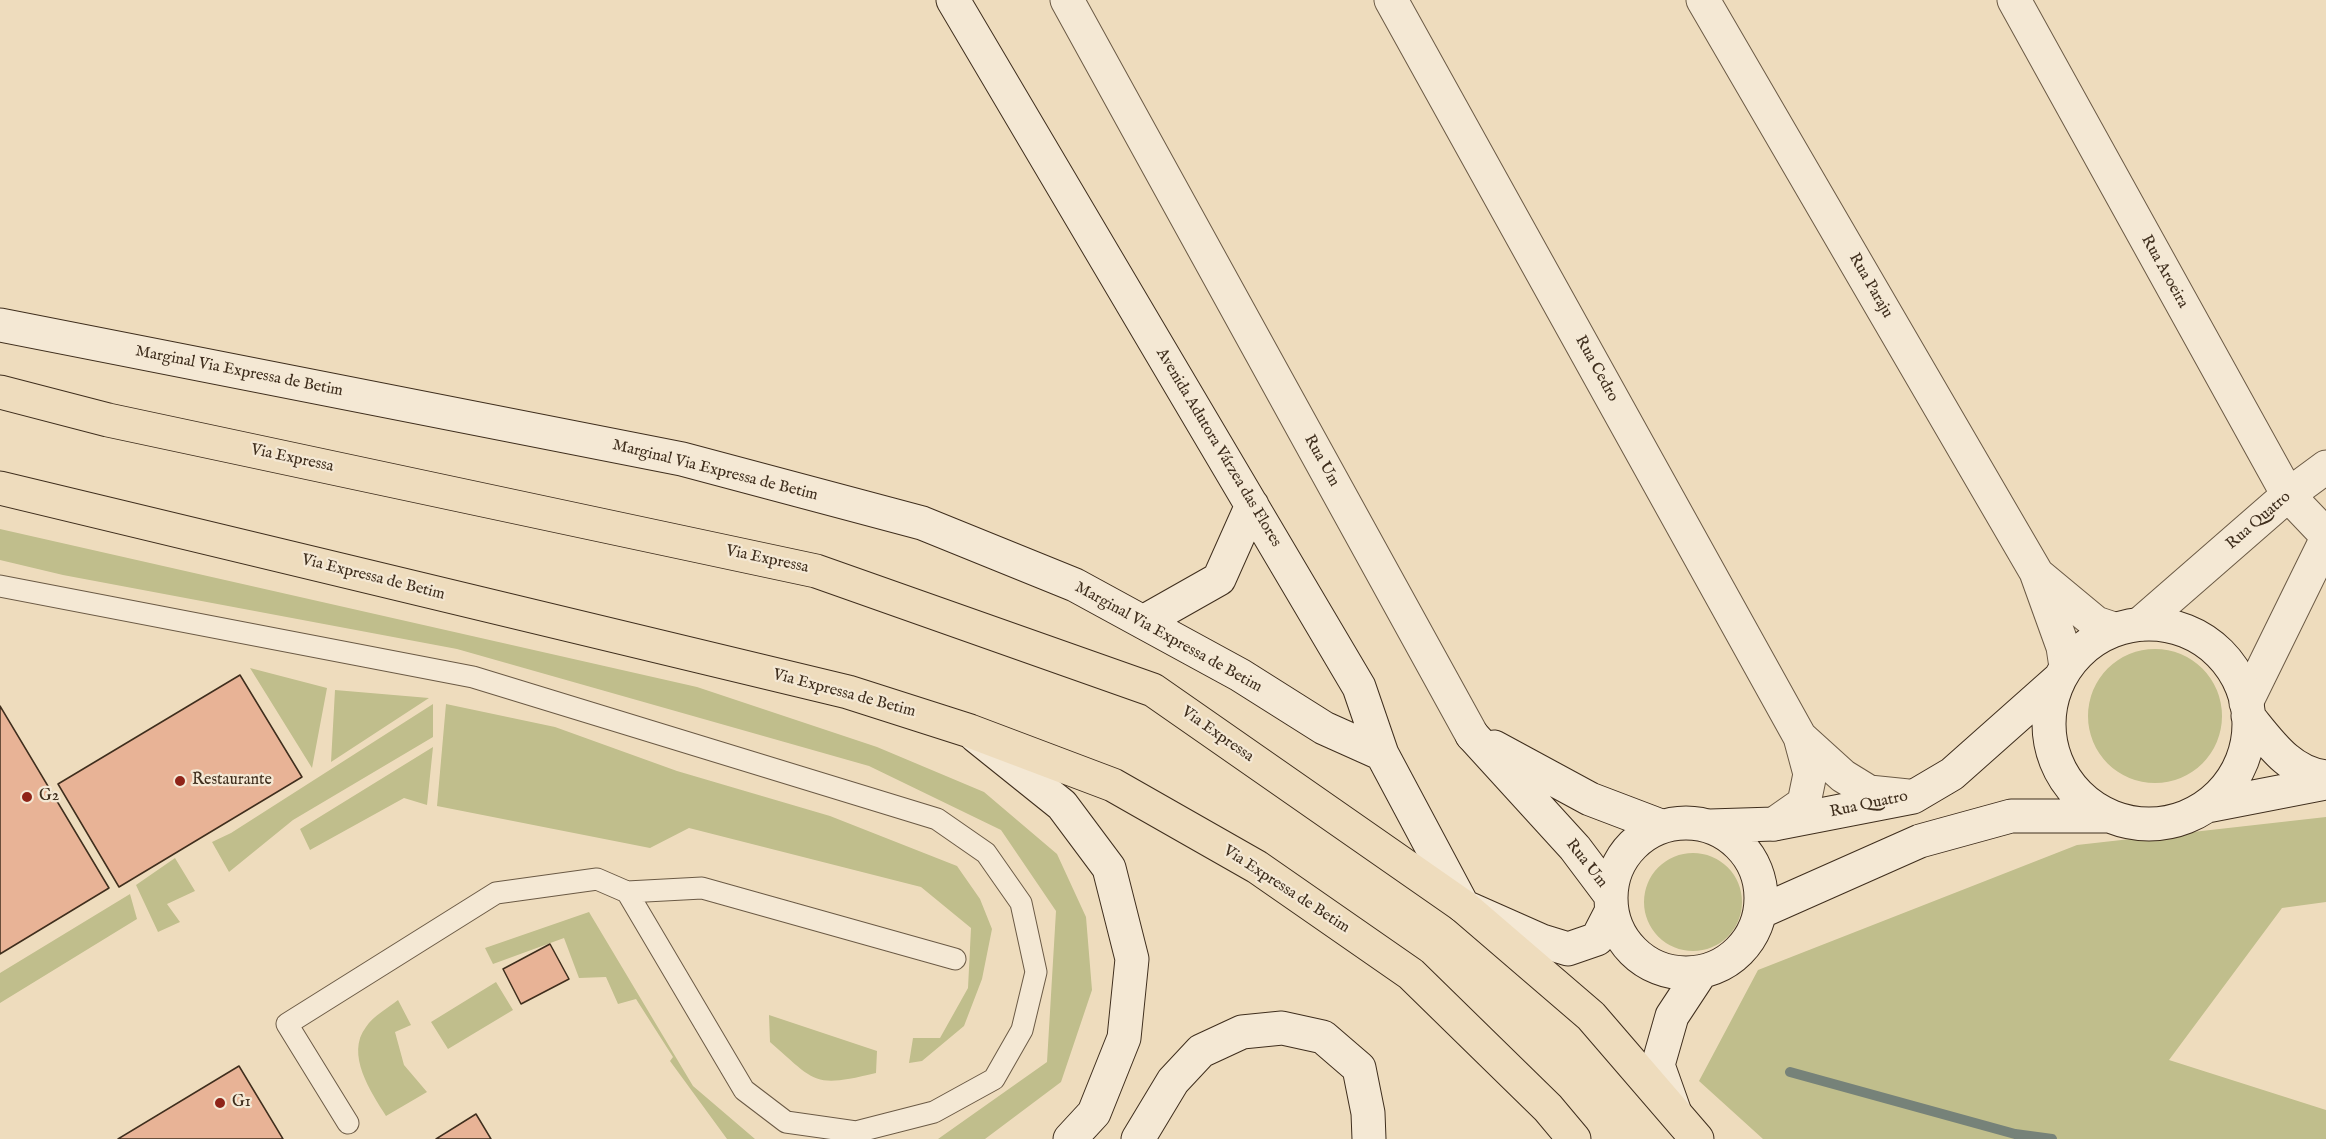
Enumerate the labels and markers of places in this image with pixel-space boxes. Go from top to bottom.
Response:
place label: Restaurante [192,771,272,791]
marker: Restaurante [173,774,187,788]
place label: G2 [39,787,59,807]
marker: G2 [20,790,34,804]
place label: G1 [232,1093,251,1113]
marker: G1 [213,1096,227,1110]

